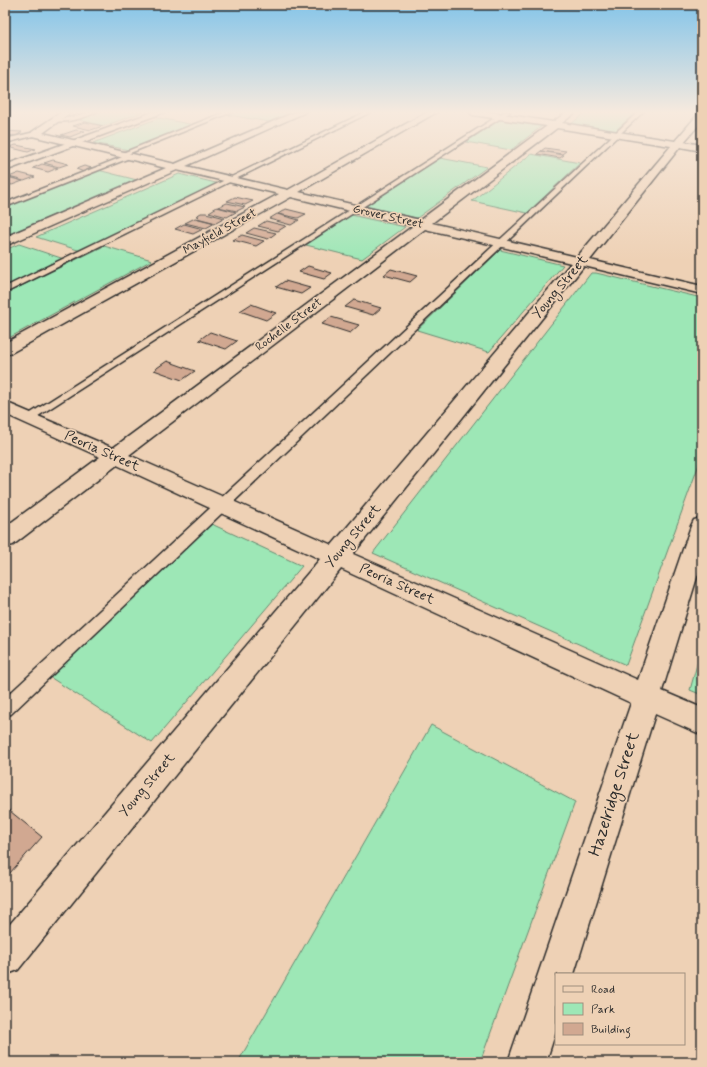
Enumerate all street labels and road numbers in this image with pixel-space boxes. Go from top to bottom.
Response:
street label: Grover Street [351,201,425,233]
street label: Mayfield Street [180,205,260,259]
street label: Young Street [528,251,593,323]
street label: Rochelle Street [252,294,326,355]
street label: Peoria Street [62,426,143,476]
street label: Young Street [321,500,386,572]
street label: Peoria Street [357,559,438,609]
street label: Hazelridge Street [584,729,646,860]
street label: Young Street [115,749,180,821]

